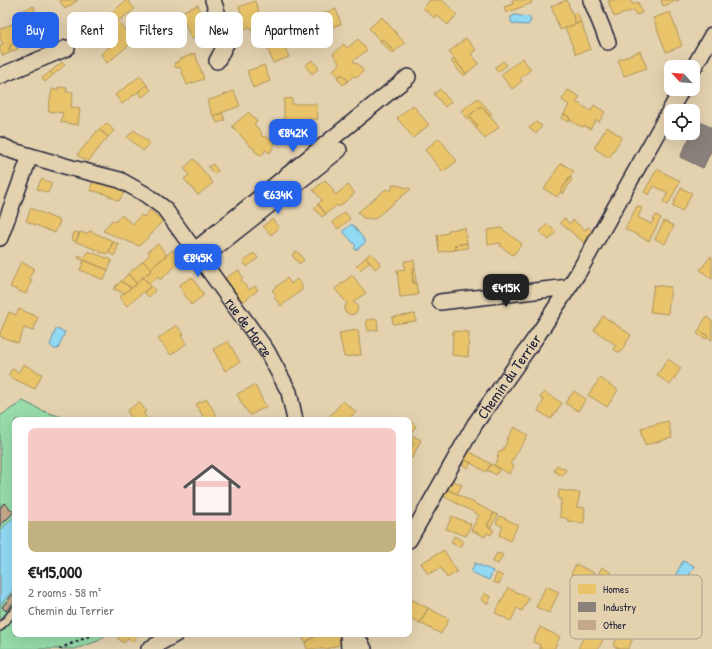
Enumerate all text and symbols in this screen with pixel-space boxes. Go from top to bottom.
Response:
chip: Buy [12,12,59,48]
chip: Rent [67,12,118,48]
chip: Filters [126,12,187,48]
chip: New [195,12,243,48]
chip: Apartment [251,12,333,48]
north arrow [664,60,700,96]
map controls [664,60,700,140]
button: locate [664,104,700,140]
pin: €842K [265,119,321,153]
text: €842K [278,123,308,141]
pin: €634K [250,181,306,215]
text: €634K [264,185,292,203]
pin: €845K [170,244,226,278]
text: €845K [183,248,213,266]
pin: €415K [478,274,534,308]
text: €415K [492,278,520,296]
street label: rue de Morze [221,292,279,361]
street label: Chemin du Terrier [471,329,546,423]
icon: home [176,454,248,526]
text: €415,000 [28,560,82,583]
legend [570,575,702,639]
text: Homes [603,582,629,596]
text: 2 rooms · 58 m² [28,583,101,601]
text: Industry [603,600,637,614]
text: Chemin du Terrier [28,601,114,619]
text: Other [603,618,627,632]

